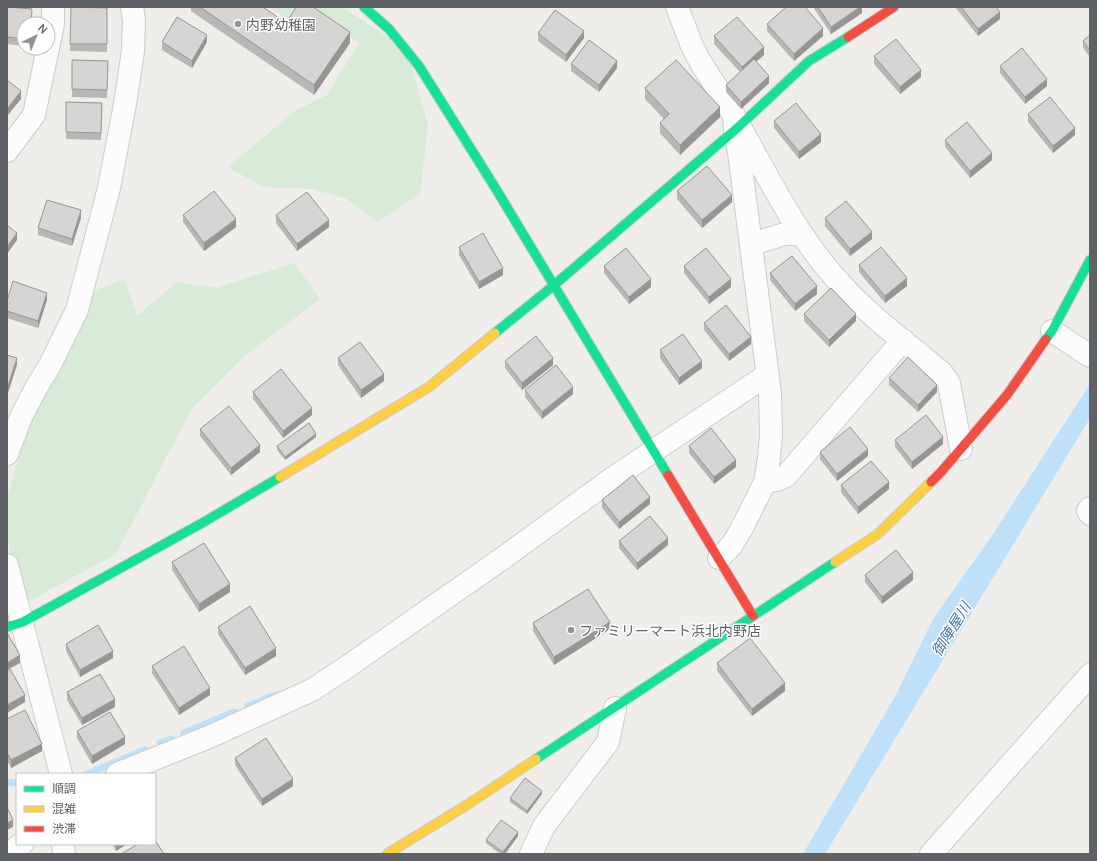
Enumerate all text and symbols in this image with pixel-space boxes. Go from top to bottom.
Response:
place label: 内野幼稚園 [246,15,316,34]
north arrow [16,16,56,56]
marker: 内野幼稚園 [233,19,243,29]
text: N [35,20,51,37]
water label: 御陣屋川 [926,596,977,660]
place label: ファミリーマート浜北内野店 [579,621,761,640]
marker: ファミリーマート浜北内野店 [566,625,576,635]
legend [16,773,156,845]
text: 順調 [52,780,76,797]
text: 混雑 [52,800,76,817]
text: 渋滞 [52,820,76,837]

